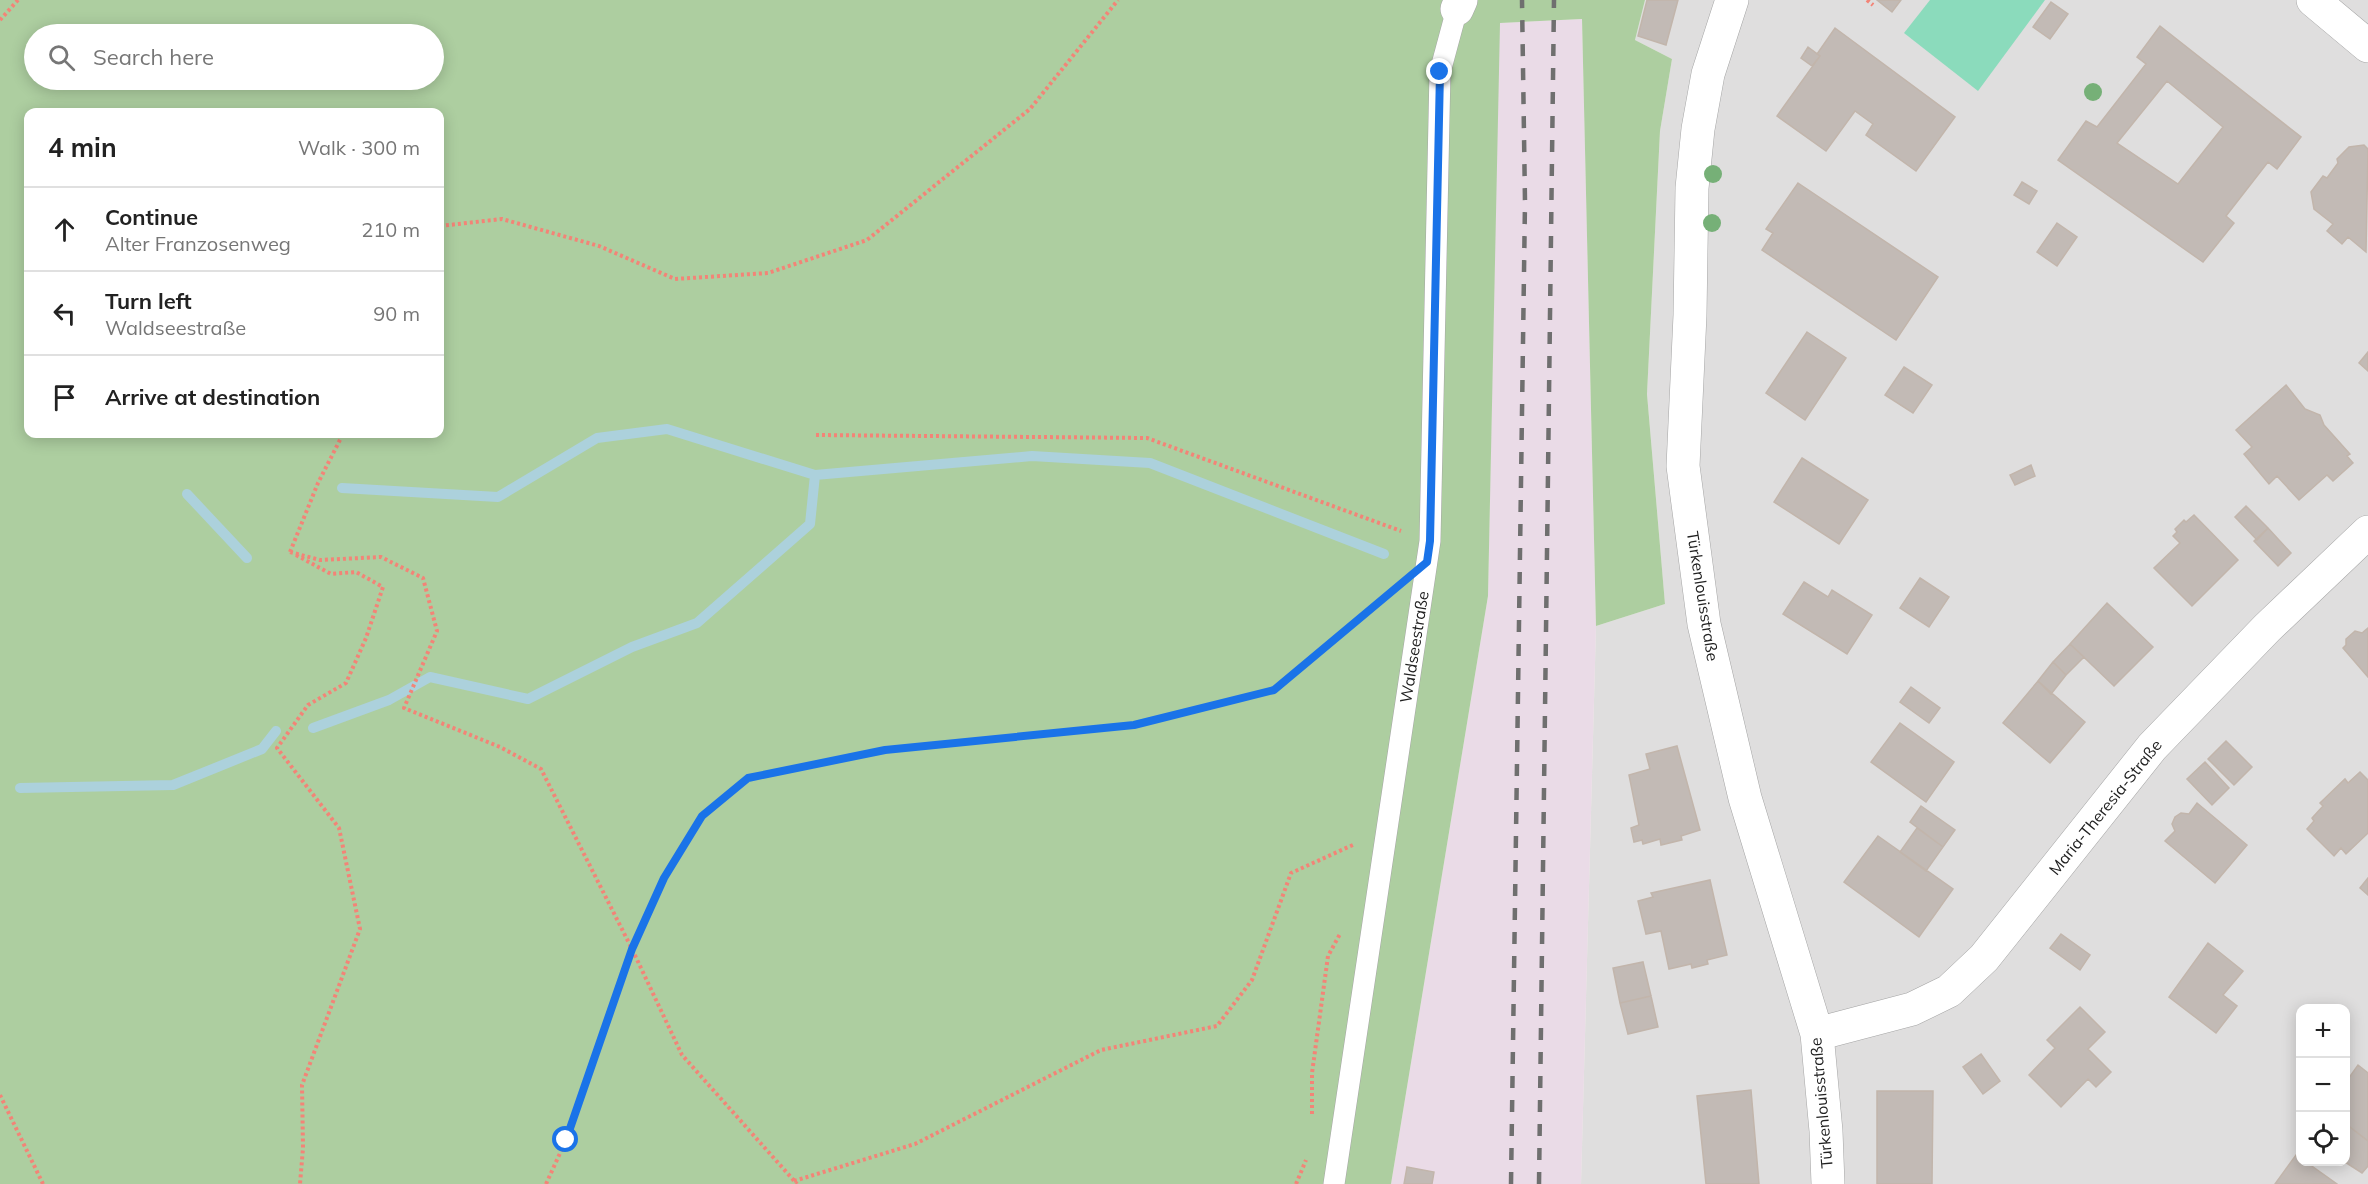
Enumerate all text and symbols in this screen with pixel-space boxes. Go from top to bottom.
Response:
search box [24,24,444,90]
icon: search [45,41,78,74]
text: Search here [93,43,214,71]
route end [1426,58,1452,84]
text: 4 min [48,131,117,164]
text: Walk · 300 m [298,135,420,160]
text: Continue [105,203,198,231]
icon: ahead [48,213,81,246]
text: 210 m [361,217,420,242]
text: Alter Franzosenweg [105,231,291,256]
text: Turn left [105,287,192,315]
icon: left [48,297,81,330]
text: 90 m [373,301,420,326]
text: Waldseestraße [105,315,246,340]
icon: arrive [48,381,81,414]
text: Arrive at destination [105,383,320,411]
street label: Türkenlouisstraße [1683,530,1723,662]
street label: Waldseestraße [1395,590,1433,704]
street label: Maria-Theresia-Straße [2044,735,2166,879]
map controls [2296,1004,2350,1166]
button: + [2296,1004,2350,1058]
street label: Türkenlouisstraße [1805,1037,1837,1169]
button: − [2296,1058,2350,1112]
button: locate [2296,1112,2350,1166]
route start [552,1126,578,1152]

